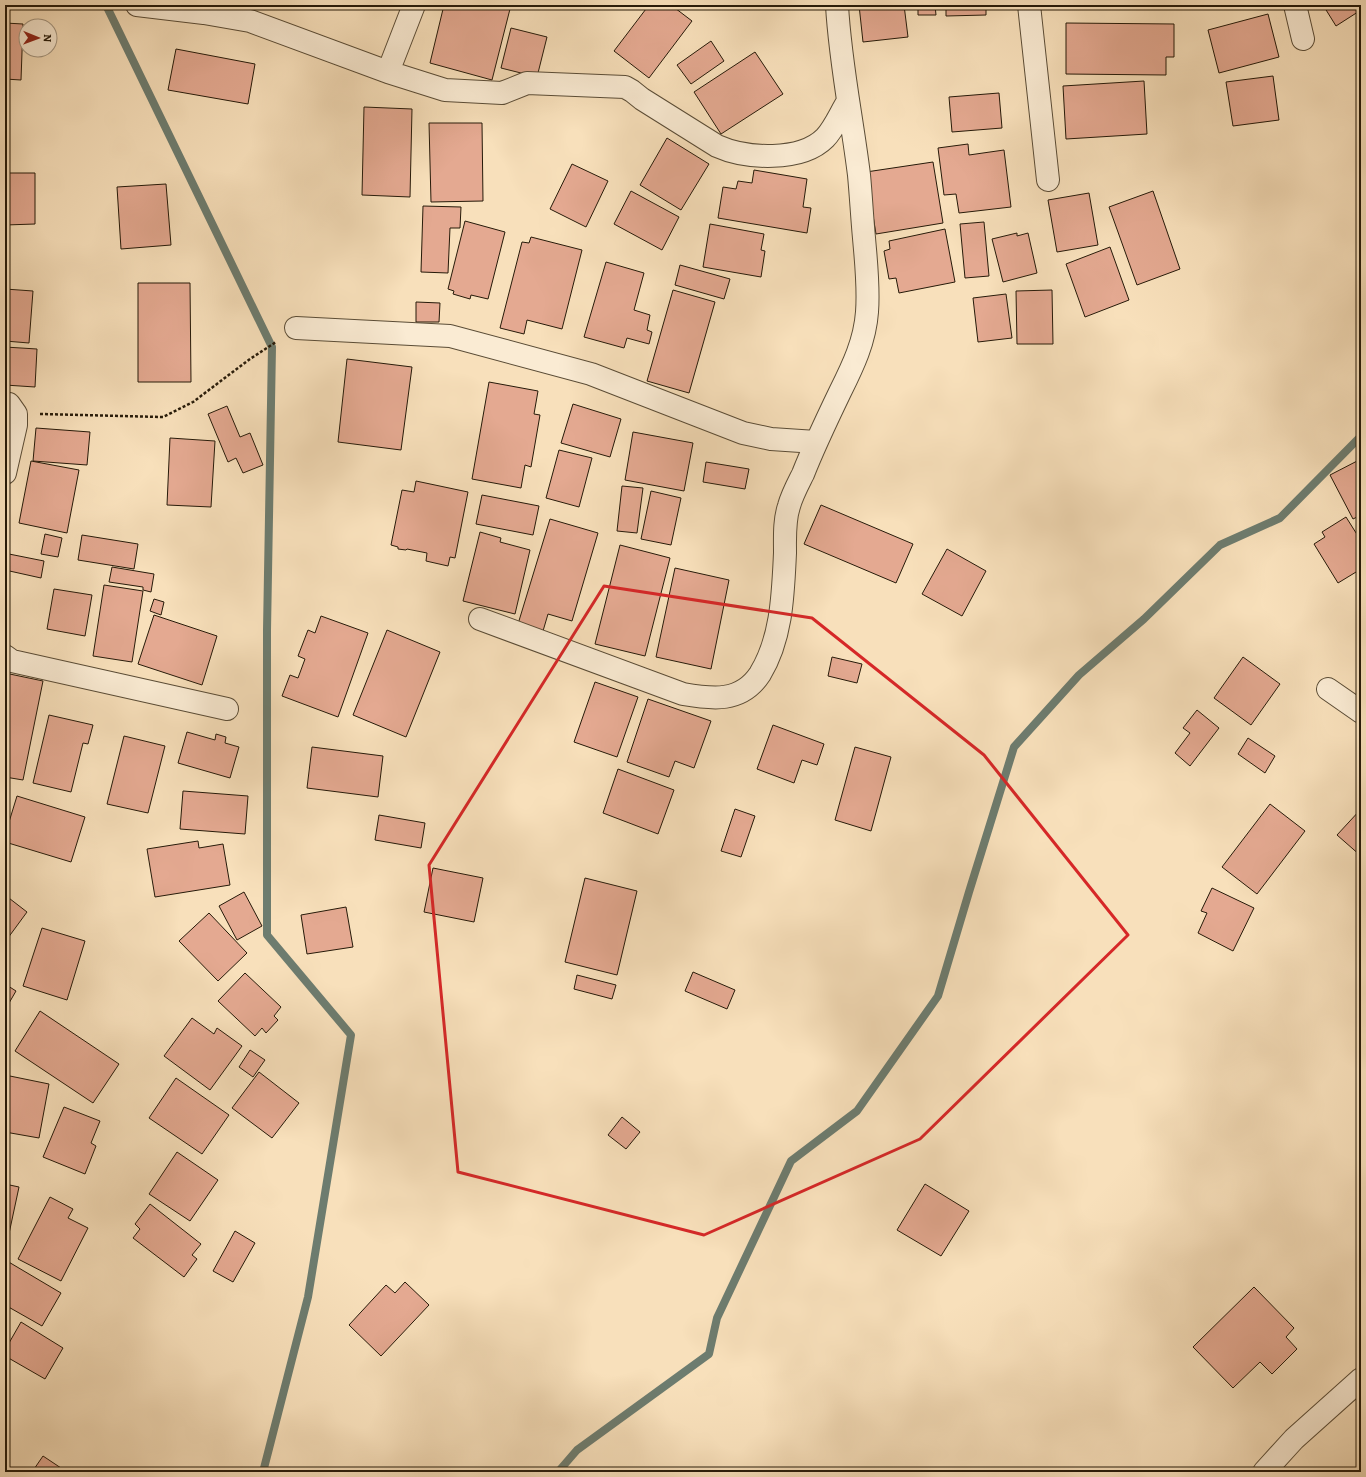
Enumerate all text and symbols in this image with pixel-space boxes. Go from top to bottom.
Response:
north arrow [18,18,58,58]
text: N [40,34,55,42]

